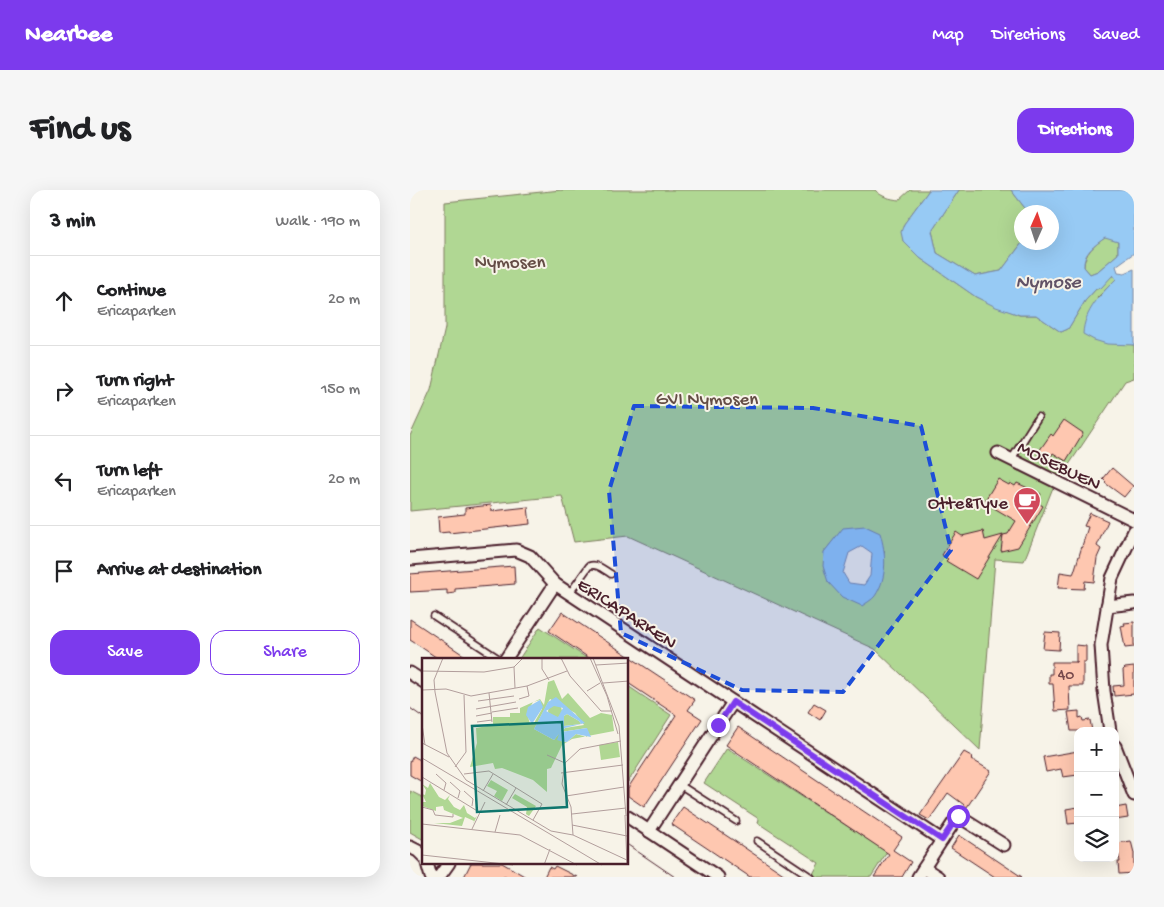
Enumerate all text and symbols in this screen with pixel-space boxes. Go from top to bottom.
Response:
text: Nearbee [25,21,112,50]
text: Map [932,25,964,46]
text: Directions [992,25,1065,46]
text: Saved [1093,25,1139,46]
button: Directions [1017,108,1134,153]
text: Find us [30,110,130,151]
north arrow [1014,205,1059,250]
text: 3 min [50,210,95,235]
text: Walk · 190 m [276,213,360,232]
park label: Nymosen [475,252,545,275]
water label: Nymose [1015,272,1081,295]
text: Continue [97,280,166,303]
icon: ahead [50,287,78,315]
text: 20 m [328,291,360,310]
text: Ericaparken [97,303,176,322]
text: Turn right [97,370,173,393]
icon: right [50,377,78,405]
text: 150 m [321,381,360,400]
park label: GVI Nymosen [656,389,758,412]
text: Ericaparken [97,393,176,412]
street label: MOSEBUEN [1013,437,1104,497]
text: Turn left [97,460,161,483]
icon: left [50,467,78,495]
text: 20 m [328,471,360,490]
text: Ericaparken [97,483,176,502]
cafe icon: Otte&Tyve [1012,486,1042,525]
place label: Otte&Tyve [928,493,1008,516]
icon: arrive [50,557,78,585]
text: Arrive at destination [97,559,261,582]
street label: ERICAPARKEN [572,574,680,656]
button: Save [50,630,200,675]
button: Share [210,630,360,675]
inset map [422,658,629,864]
house number: 40 [1058,667,1074,686]
route end [707,714,730,737]
map controls [1074,727,1119,862]
button: + [1074,727,1119,772]
button: − [1074,772,1119,817]
route start [947,805,970,828]
button: layers [1074,817,1119,862]

